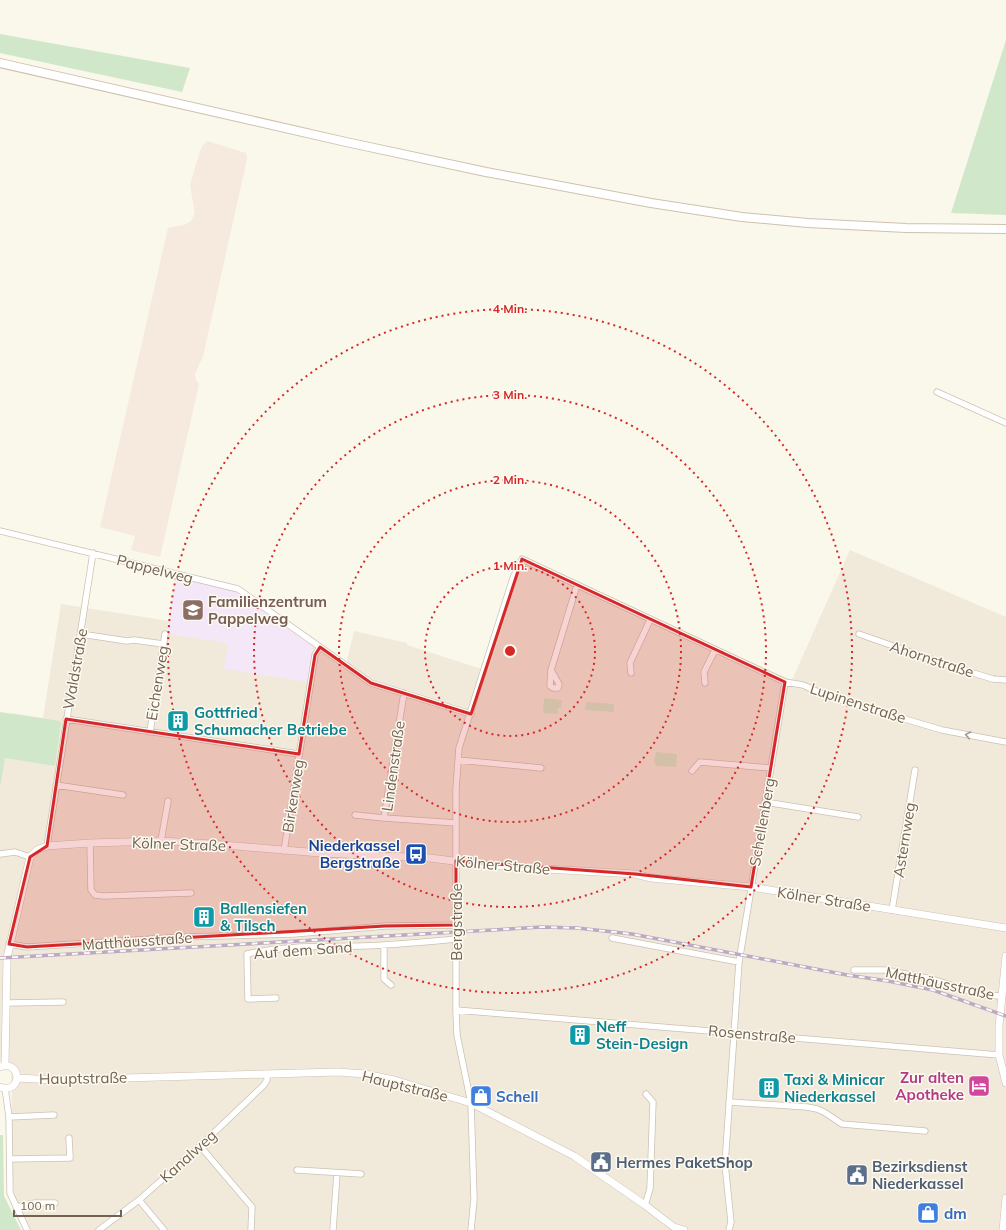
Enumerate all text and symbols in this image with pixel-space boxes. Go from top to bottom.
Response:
text: 4 Min. [493,301,527,316]
text: 3 Min. [493,387,527,402]
text: 2 Min. [493,472,527,487]
street label: Pappelweg [115,550,195,588]
text: 1 Min. [493,558,527,573]
place label: Familienzentrum Pappelweg [208,592,327,628]
school or university icon: Familienzentrum Pappelweg [180,597,206,623]
street label: Waldstraße [59,627,91,711]
street label: Ahornstraße [888,636,976,682]
street label: Eichenweg [142,644,172,722]
centre of rings [503,644,517,658]
street label: Lupinenstraße [808,679,908,727]
place label: Gottfried Schumacher Betriebe [194,703,347,739]
building icon: Gottfried Schumacher Betriebe [165,708,191,734]
street label: Lindenstraße [377,720,409,812]
one-way arrow [965,731,971,740]
street label: Birkenweg [278,758,308,834]
street label: Schellenberg [745,776,779,868]
street label: Asternweg [889,801,919,879]
street label: Kölner Straße [131,833,227,855]
place label: Niederkassel Bergstraße [308,836,400,872]
bus stop icon: Niederkassel Bergstraße [403,841,429,867]
street label: Kölner Straße [455,851,551,879]
street label: Kölner Straße [776,882,872,916]
street label: Bergstraße [447,883,466,961]
place label: Ballensiefen & Tilsch [220,899,307,935]
building icon: Ballensiefen & Tilsch [191,904,217,930]
street label: Matthäusstraße [81,928,193,954]
street label: Auf dem Sand [253,937,353,963]
street label: Matthäusstraße [884,962,996,1004]
place label: Neff Stein-Design [596,1017,688,1053]
street label: Rosenstraße [707,1021,797,1047]
building icon: Neff Stein-Design [567,1022,593,1048]
street label: Hauptstraße [360,1066,450,1106]
street label: Hauptstraße [39,1068,127,1088]
place label: Zur alten Apotheke [895,1068,964,1104]
place label: Taxi & Minicar Niederkassel [784,1070,885,1106]
hotel icon: Zur alten Apotheke [966,1073,992,1099]
building icon: Taxi & Minicar Niederkassel [756,1075,782,1101]
shop icon: Schell [468,1083,494,1109]
place label: Schell [496,1087,538,1106]
street label: Kanalweg [156,1126,220,1186]
public building icon: Hermes PaketShop [588,1149,614,1175]
place label: Hermes PaketShop [616,1153,753,1172]
place label: Bezirksdienst Niederkassel [872,1157,968,1193]
public building icon: Bezirksdienst Niederkassel [844,1162,870,1188]
scale bar [14,1192,121,1218]
text: 100 m [20,1198,55,1213]
shop icon: dm [915,1200,941,1226]
place label: dm [944,1204,967,1223]

